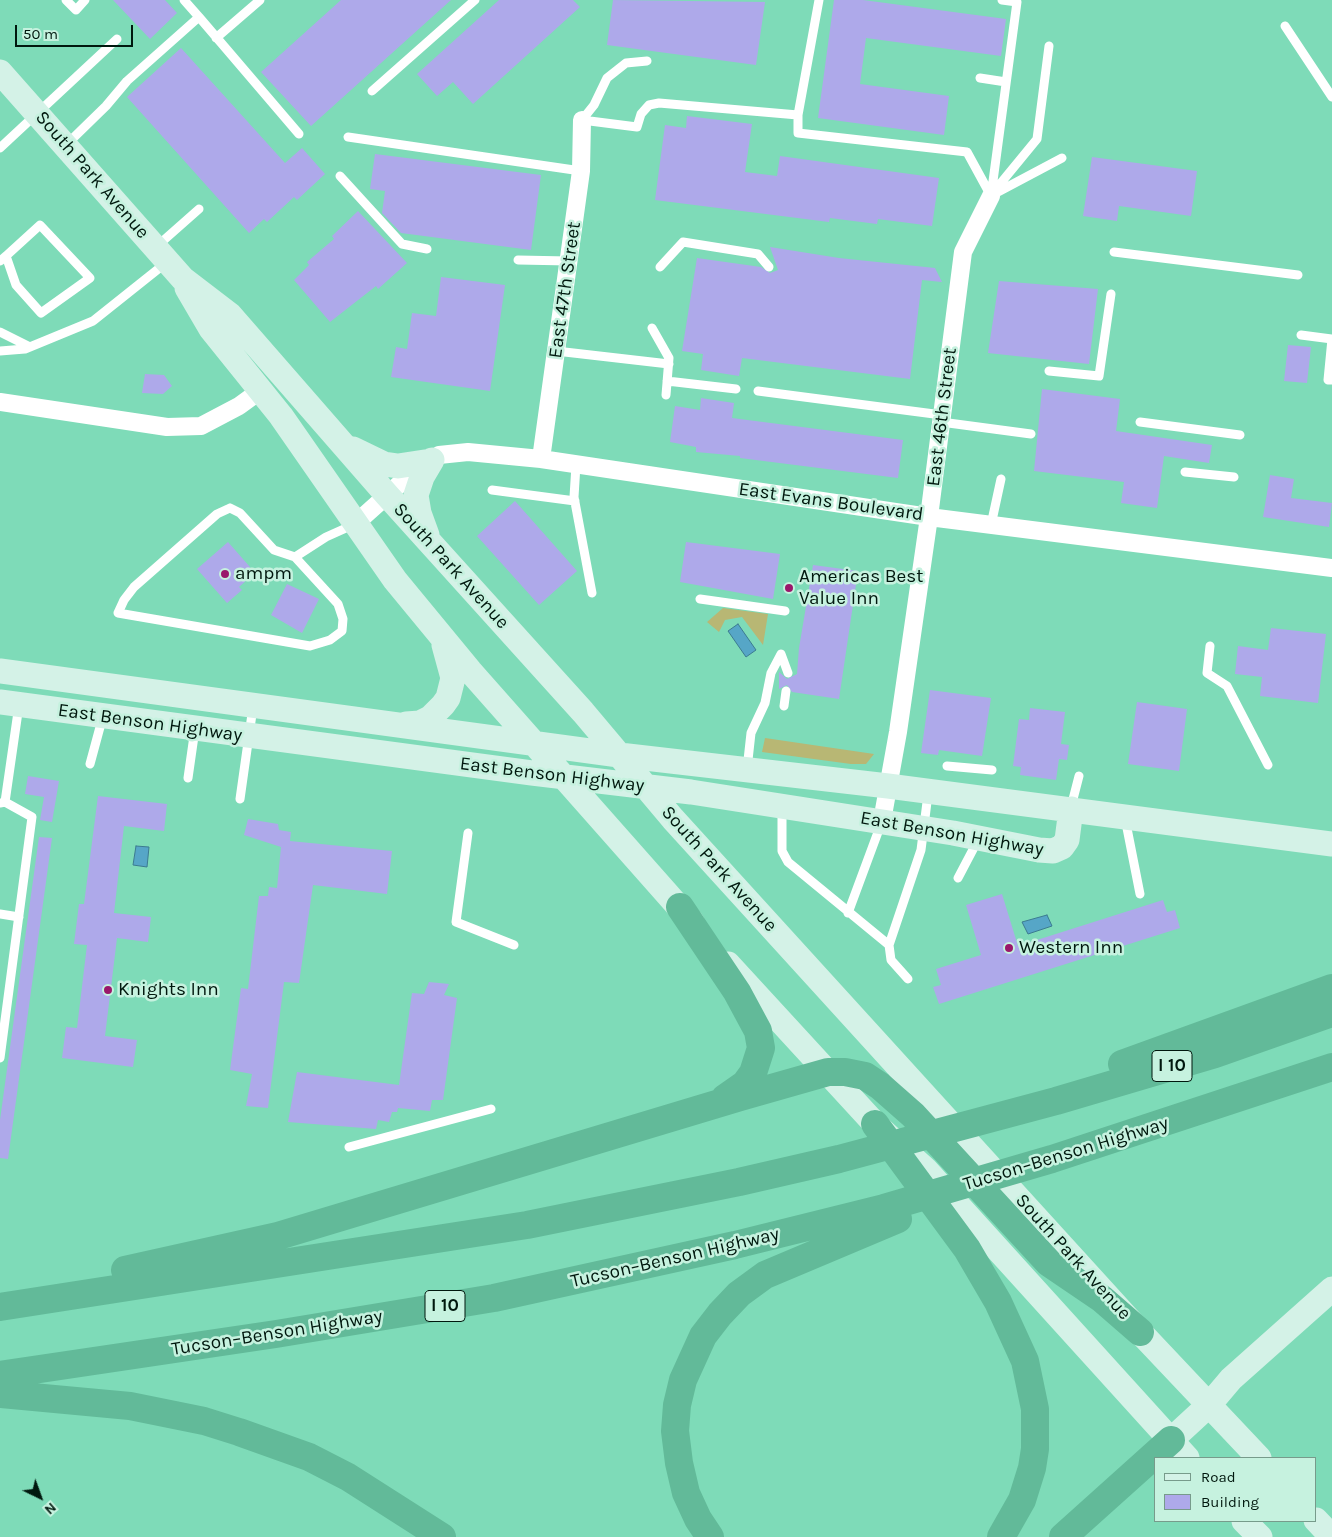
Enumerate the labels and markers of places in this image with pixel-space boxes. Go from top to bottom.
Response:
place label: ampm [235,563,292,585]
place label: Americas Best Value Inn [799,566,923,610]
marker: ampm [219,568,231,580]
marker: Americas Best Value Inn [783,582,795,594]
place label: Western Inn [1019,937,1123,959]
marker: Western Inn [1003,942,1015,954]
place label: Knights Inn [118,979,219,1001]
marker: Knights Inn [102,984,114,996]

